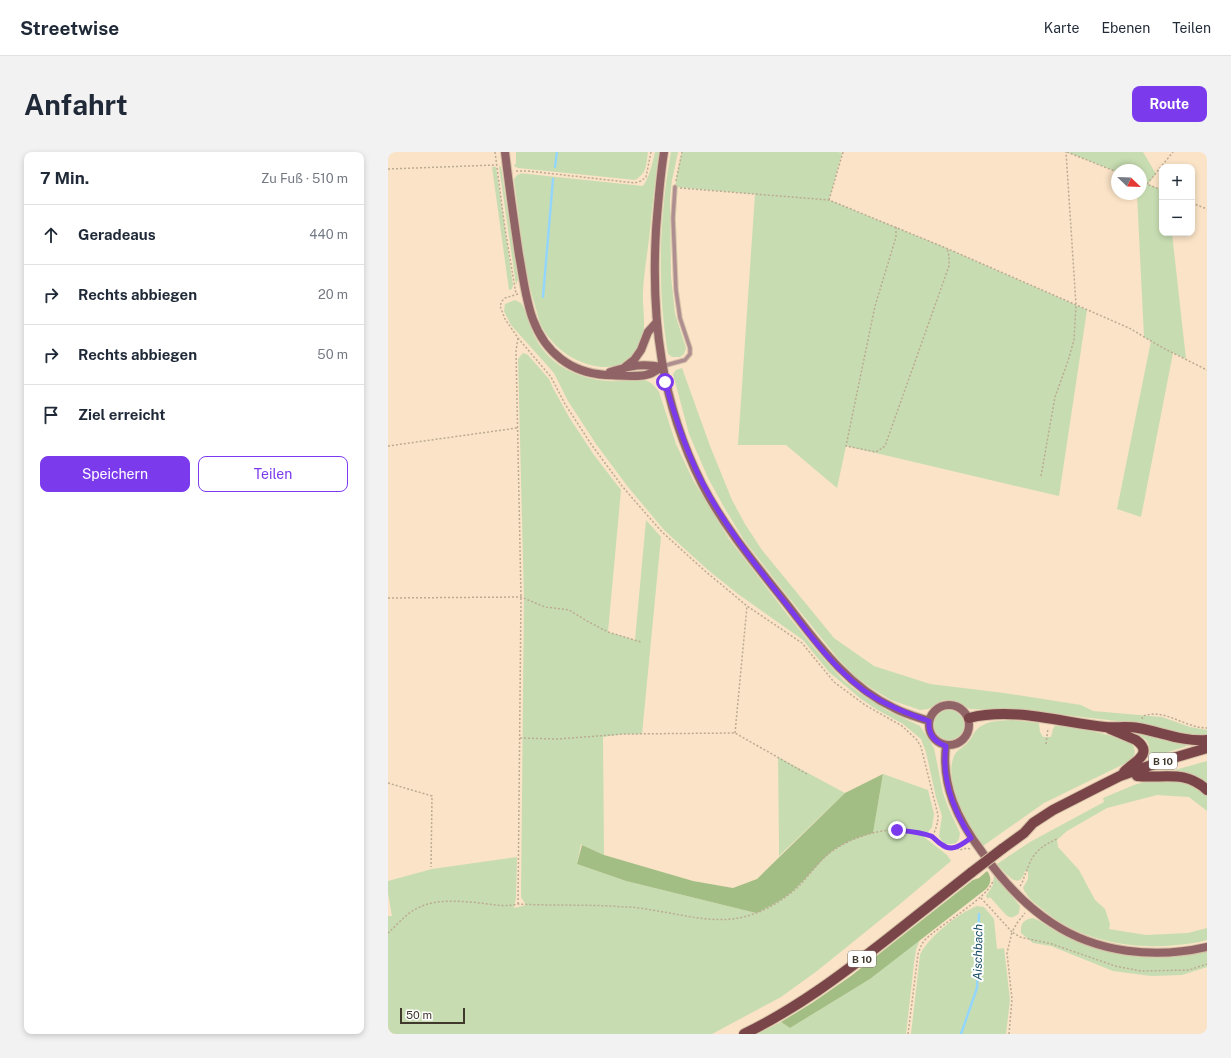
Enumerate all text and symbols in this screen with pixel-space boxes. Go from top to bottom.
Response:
text: Streetwise [20,17,119,39]
text: Karte [1044,20,1079,36]
text: Ebenen [1101,20,1150,36]
text: Teilen [1172,20,1211,36]
button: Route [1132,86,1207,122]
text: Anfahrt [24,88,128,121]
north arrow [1111,164,1147,200]
map controls [1159,164,1195,236]
button: + [1159,164,1195,200]
text: 7 Min. [40,168,89,188]
text: Zu Fuß · 510 m [261,171,348,186]
button: − [1159,200,1195,236]
icon: ahead [40,224,62,246]
text: Geradeaus [78,226,156,243]
text: 440 m [309,227,348,242]
icon: right [40,284,62,306]
text: Rechts abbiegen [78,286,197,303]
text: 20 m [318,287,348,302]
icon: right [40,344,62,366]
text: Rechts abbiegen [78,346,197,363]
text: 50 m [317,347,348,362]
route start [656,373,674,391]
icon: arrive [40,404,62,426]
text: Ziel erreicht [78,406,165,423]
button: Speichern [40,456,190,492]
button: Teilen [198,456,348,492]
road number: B 10 [1149,753,1177,769]
route end [888,821,906,839]
water label: Aischbach [971,924,985,980]
road number: B 10 [848,951,876,967]
scale bar [400,1006,465,1025]
text: 50 m [406,1009,432,1021]

